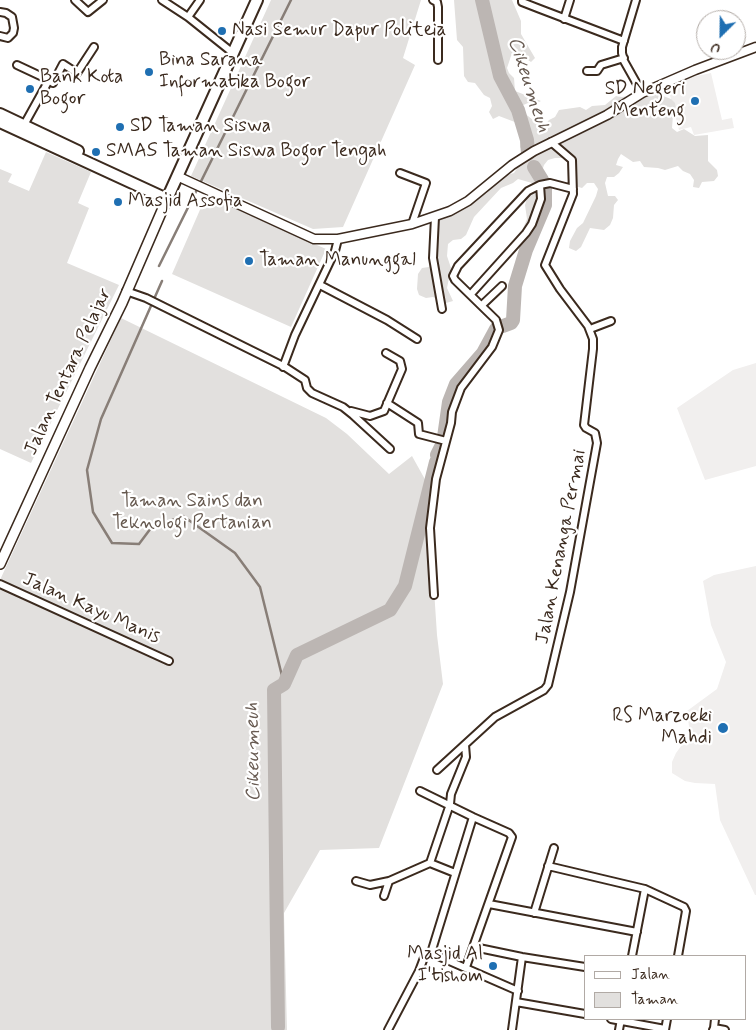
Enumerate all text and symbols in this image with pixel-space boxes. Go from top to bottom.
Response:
north arrow [696,10,746,60]
place label: Nasi Semur Dapur Politeia [232,20,446,42]
marker: Nasi Semur Dapur Politeia [216,25,228,37]
water label: Cikeumeuh [501,34,555,136]
text: U [708,38,723,58]
place label: Bina Sarana Informatika Bogor [159,50,310,94]
marker: Bina Sarana Informatika Bogor [143,66,155,78]
place label: Bank Kota Bogor [40,67,123,111]
place label: SD Negeri Menteng [605,79,685,123]
marker: Bank Kota Bogor [24,83,36,95]
marker: SD Negeri Menteng [689,95,701,107]
place label: SD Taman Siswa [130,116,271,138]
marker: SD Taman Siswa [114,121,126,133]
place label: SMAS Taman Siswa Bogor Tengah [106,141,387,163]
marker: SMAS Taman Siswa Bogor Tengah [90,146,102,158]
place label: Masjid Assofia [128,191,243,213]
marker: Masjid Assofia [112,196,124,208]
place label: Taman Manunggal [259,250,416,272]
marker: Taman Manunggal [243,255,255,267]
street label: Jalan Tentara Pelajar [20,285,118,459]
street label: Jalan Kenanga Permai [532,448,592,646]
park label: Taman Sains dan Teknologi Pertanian [112,491,272,535]
street label: Jalan Kayu Manis [19,568,163,650]
water label: Cikeumeuh [241,702,267,802]
place label: RS Marzoeki Mahdi [612,706,712,750]
marker: RS Marzoeki Mahdi [716,721,730,735]
place label: Masjid Al I'tishom [407,944,483,988]
legend [584,955,746,1020]
marker: Masjid Al I'tishom [487,960,499,972]
text: Jalan [631,965,670,985]
text: Taman [631,990,679,1010]

